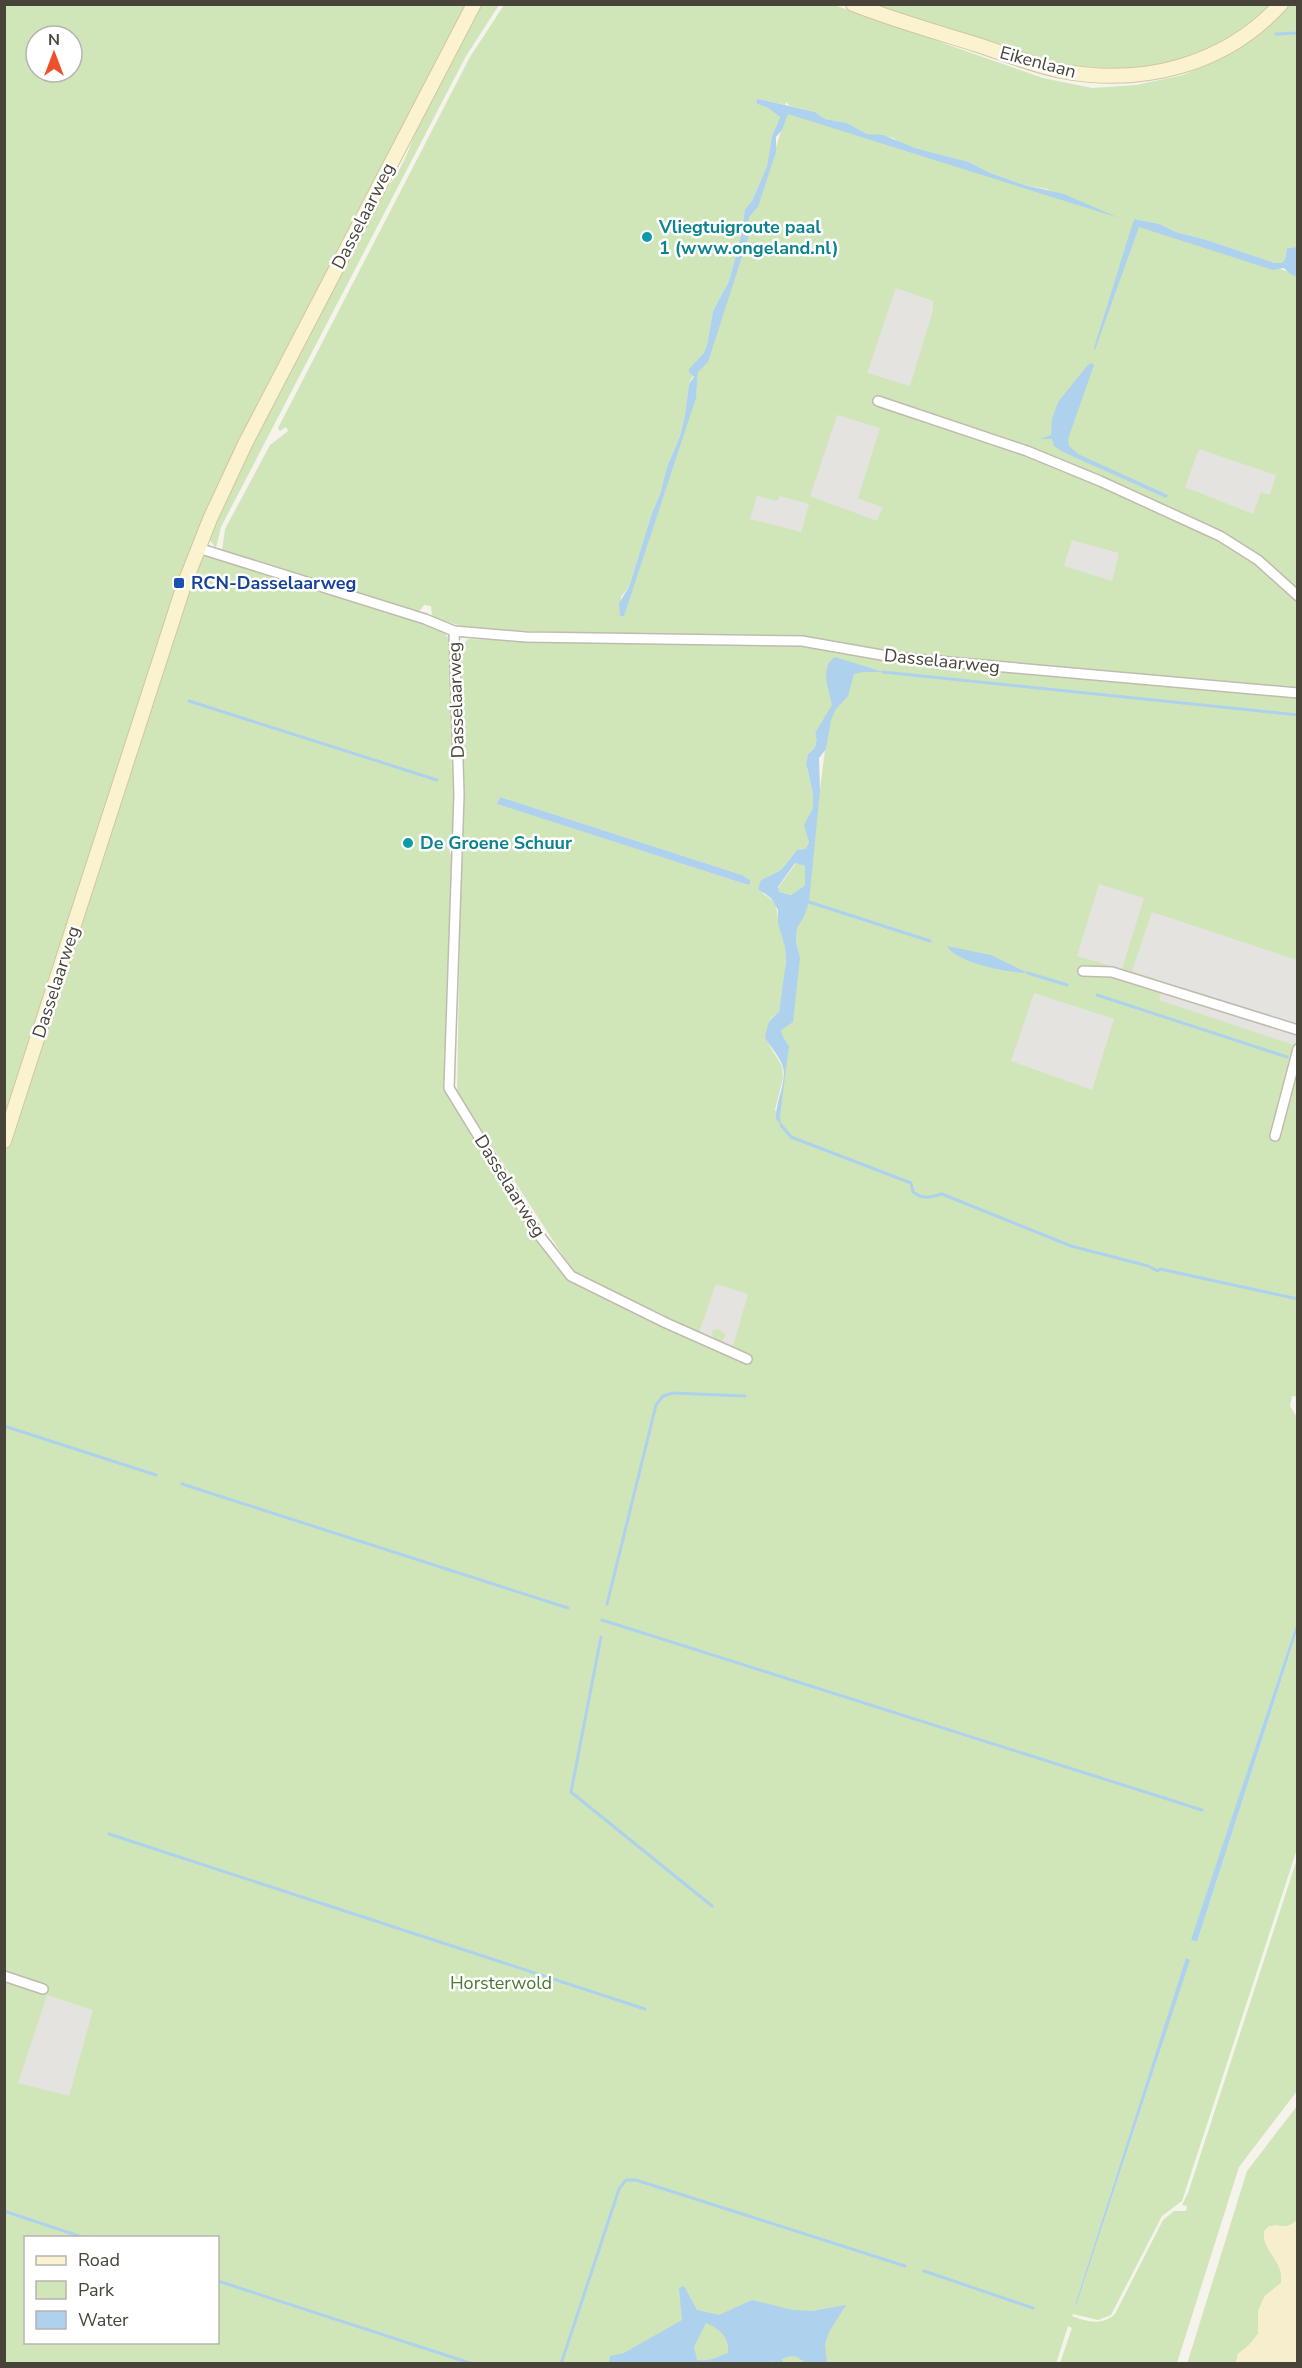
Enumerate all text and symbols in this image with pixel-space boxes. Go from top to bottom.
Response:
north arrow [24,24,84,84]
text: N [48,29,60,51]
street label: Eikenlaan [997,40,1079,84]
street label: Dasselaarweg [326,159,400,273]
place label: Vliegtuigroute paal 1 (www.ongeland.nl) [658,215,839,260]
marker: Vliegtuigroute paal 1 (www.ongeland.nl) [640,230,654,244]
place label: RCN-Dasselaarweg [191,571,356,595]
marker: RCN-Dasselaarweg [172,576,186,590]
street label: Dasselaarweg [442,641,470,759]
street label: Dasselaarweg [883,643,1001,679]
place label: De Groene Schuur [420,831,572,855]
marker: De Groene Schuur [401,836,415,850]
street label: Dasselaarweg [27,923,85,1041]
street label: Dasselaarweg [469,1130,551,1242]
park label: Horsterwold [450,1971,552,1995]
legend [24,2236,219,2344]
text: Road [78,2248,120,2272]
text: Park [78,2278,115,2302]
text: Water [78,2308,129,2332]

